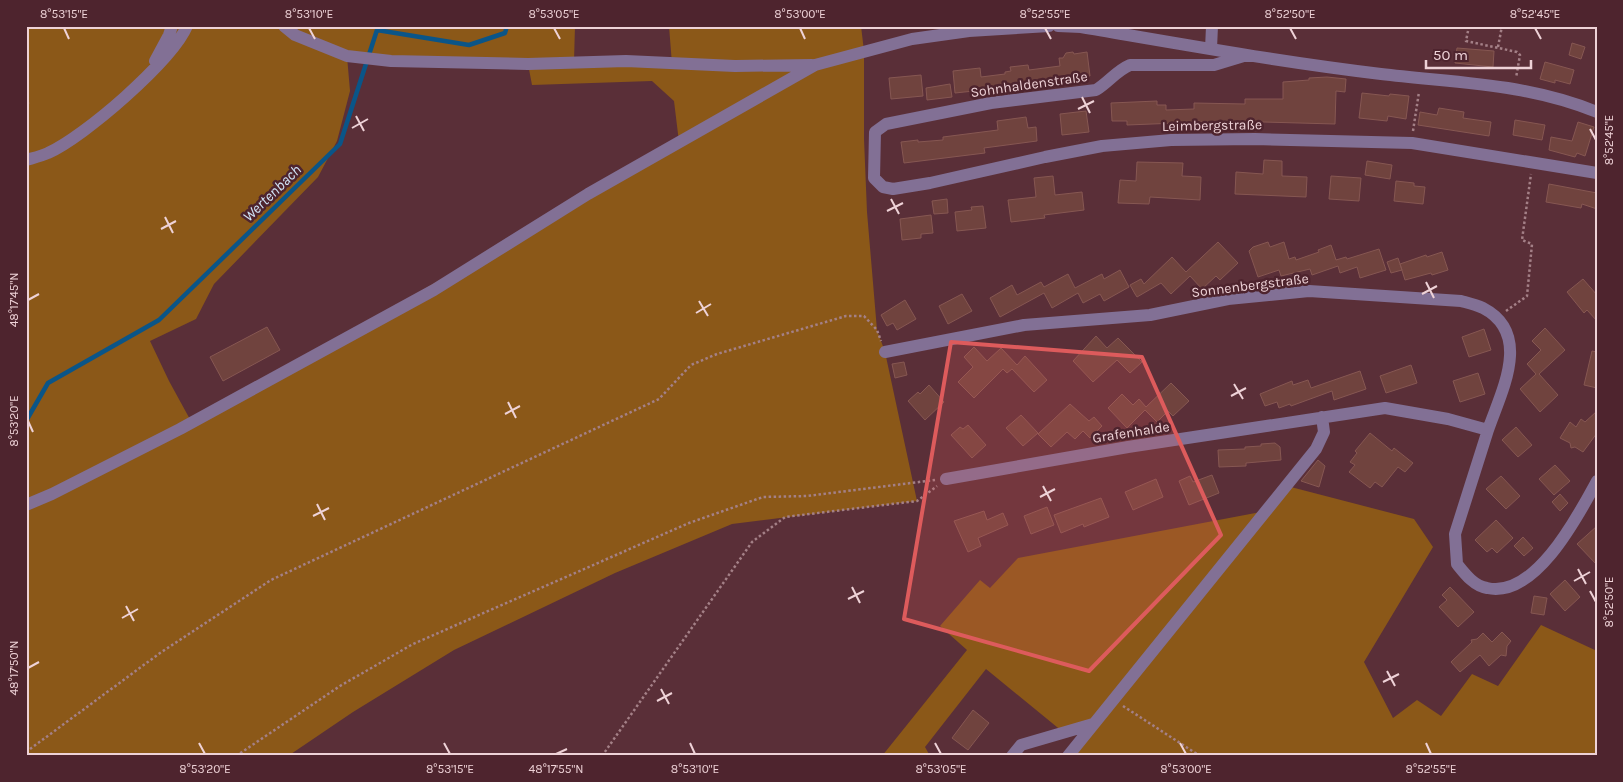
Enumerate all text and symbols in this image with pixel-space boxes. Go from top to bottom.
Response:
text: 8°53'15"E [40,7,88,21]
text: 8°53'10"E [285,7,333,21]
text: 8°53'05"E [528,7,580,21]
text: 8°53'00"E [774,7,826,21]
text: 8°52'55"E [1020,7,1070,21]
text: 8°52'50"E [1264,7,1316,21]
text: 8°52'45"E [1510,7,1560,21]
scale bar [1426,38,1530,70]
text: 50 m [1433,46,1468,64]
street label: Sohnhaldenstraße [969,68,1089,101]
text: 8°52'45"E [1602,115,1616,165]
street label: Leimbergstraße [1162,116,1262,135]
water label: Wertenbach [239,161,305,225]
street label: Sonnenbergstraße [1190,270,1310,301]
text: 48°17'45"N [7,273,21,327]
text: 8°53'20"E [7,395,21,447]
street label: Grafenhalde [1091,418,1171,447]
text: 8°52'50"E [1602,576,1616,628]
text: 48°17'50"N [7,640,21,696]
text: 8°53'20"E [179,762,231,776]
text: 8°53'15"E [426,762,474,776]
text: 48°17'55"N [529,762,583,776]
text: 8°53'10"E [671,762,719,776]
text: 8°53'05"E [915,762,967,776]
text: 8°53'00"E [1160,762,1212,776]
text: 8°52'55"E [1406,762,1456,776]

